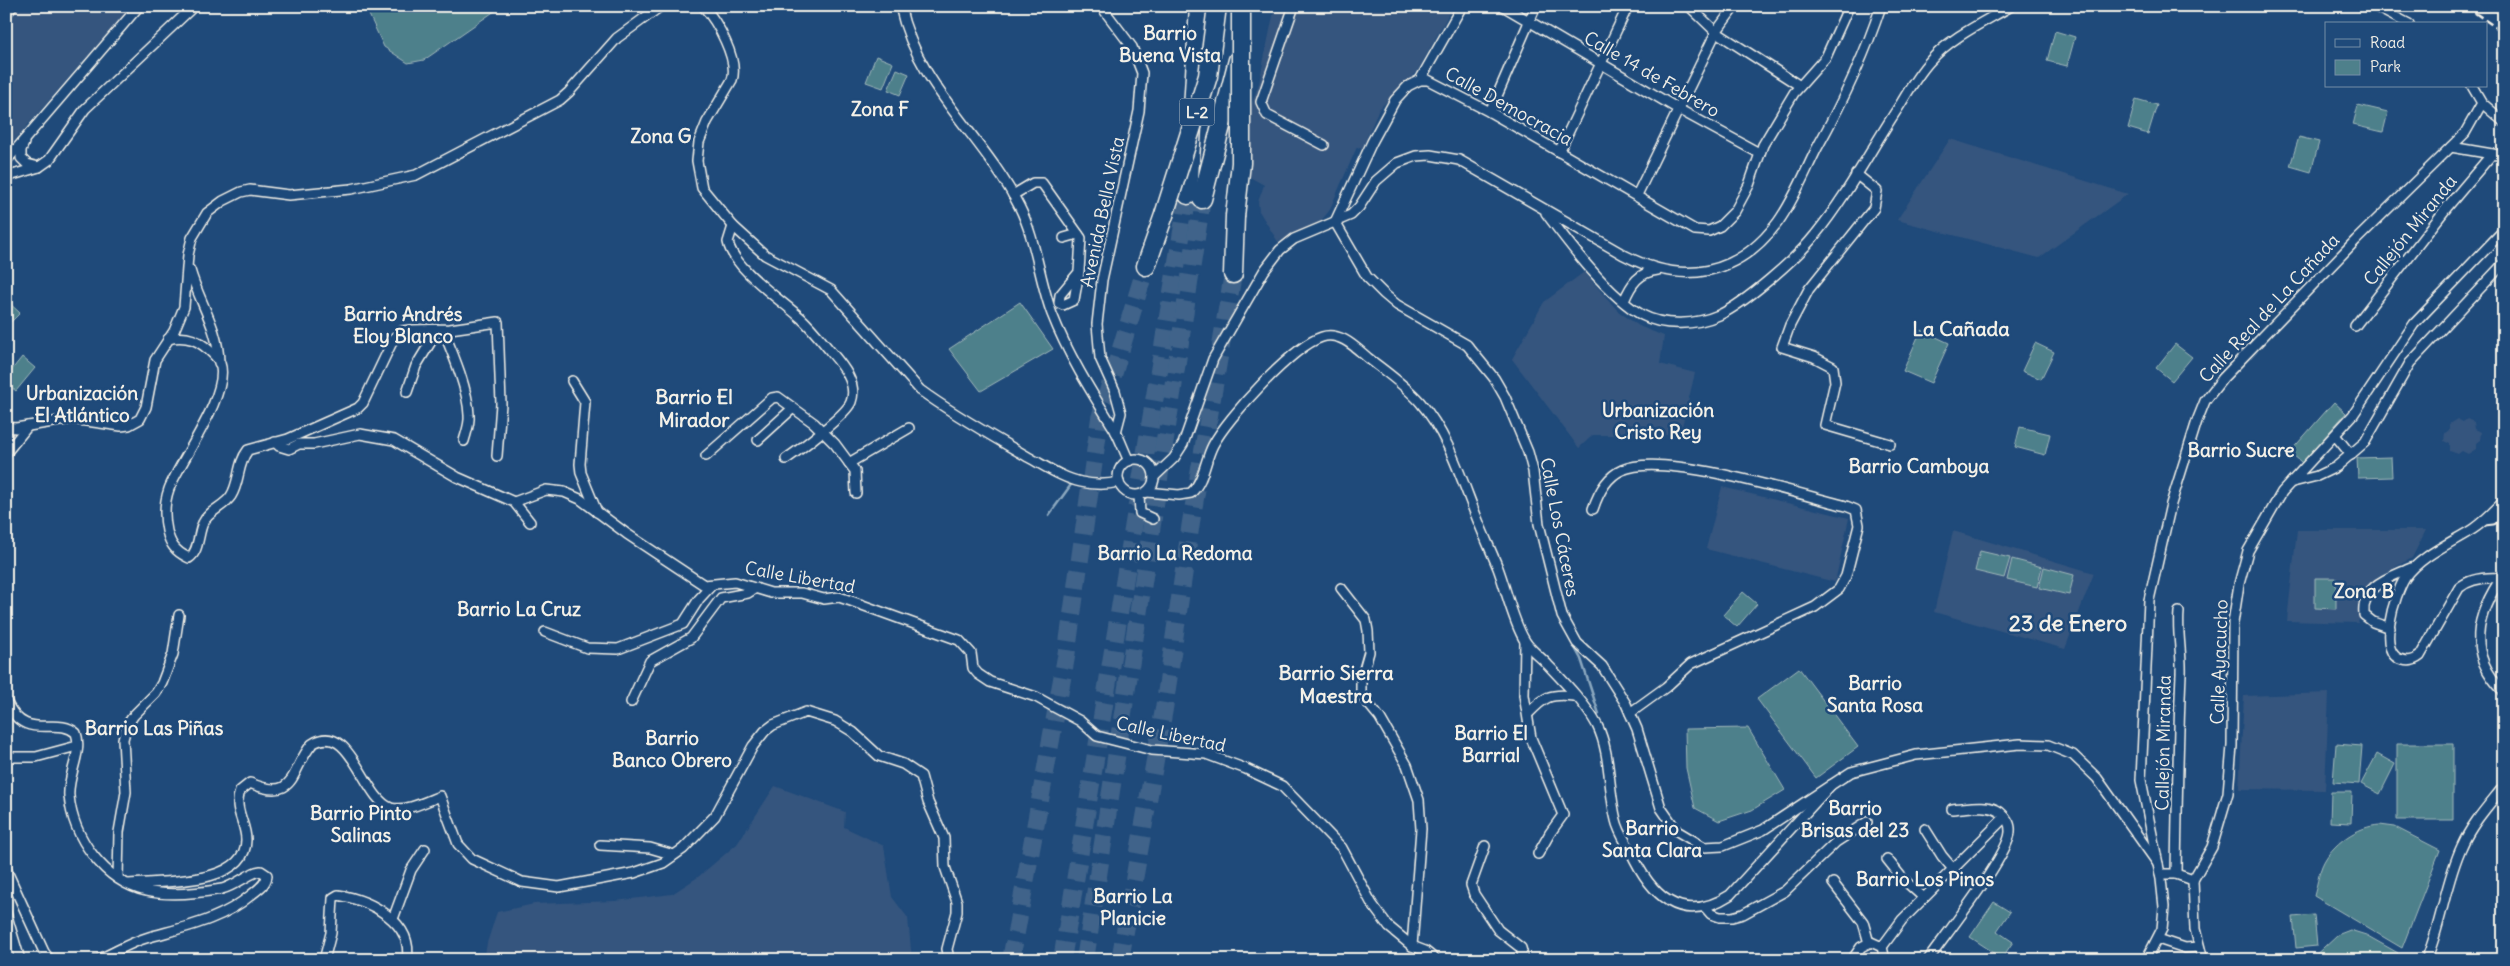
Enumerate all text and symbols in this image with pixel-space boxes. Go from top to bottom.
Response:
district label: Barrio Buena Vista [1119,21,1221,67]
legend [2325,22,2488,88]
street label: Calle 14 de Febrero [1580,26,1724,122]
text: Road [2370,33,2405,52]
text: Park [2370,57,2401,76]
street label: Calle Democracia [1441,61,1577,151]
district label: Zona F [851,97,909,121]
road number: L-2 [1180,98,1214,125]
district label: Zona G [630,124,692,148]
street label: Avenida Bella Vista [1075,135,1129,289]
street label: Callejón Miranda [2358,170,2462,290]
street label: Calle Real de La Cañada [2194,229,2344,387]
district label: Barrio Andrés Eloy Blanco [344,302,463,348]
district label: La Cañada [1912,316,2010,341]
district label: Urbanización El Atlántico [26,381,138,427]
district label: Barrio El Mirador [655,384,733,432]
district label: Urbanización Cristo Rey [1602,398,1714,444]
district label: Barrio Sucre [2188,438,2294,462]
district label: Barrio Camboya [1849,454,1990,478]
street label: Calle Los Cáceres [1535,455,1585,599]
district label: Barrio La Redoma [1097,541,1253,565]
street label: Calle Libertad [743,556,857,598]
district label: Zona B [2334,579,2394,603]
district label: Barrio La Cruz [457,597,581,621]
street label: Calle Ayacucho [2205,599,2233,725]
district label: 23 de Enero [2009,609,2127,637]
district label: Barrio Sierra Maestra [1278,660,1394,708]
district label: Barrio Santa Rosa [1827,671,1923,717]
street label: Callejón Miranda [2150,675,2176,811]
street label: Calle Libertad [1114,711,1228,757]
district label: Barrio Las Piñas [85,716,224,740]
district label: Barrio El Barrial [1454,721,1528,767]
district label: Barrio Banco Obrero [612,726,732,772]
district label: Barrio Brisas del 23 [1801,796,1909,842]
district label: Barrio Pinto Salinas [310,801,412,847]
district label: Barrio Santa Clara [1602,816,1702,862]
district label: Barrio Los Pinos [1856,867,1994,891]
district label: Barrio La Planicie [1093,884,1173,930]

